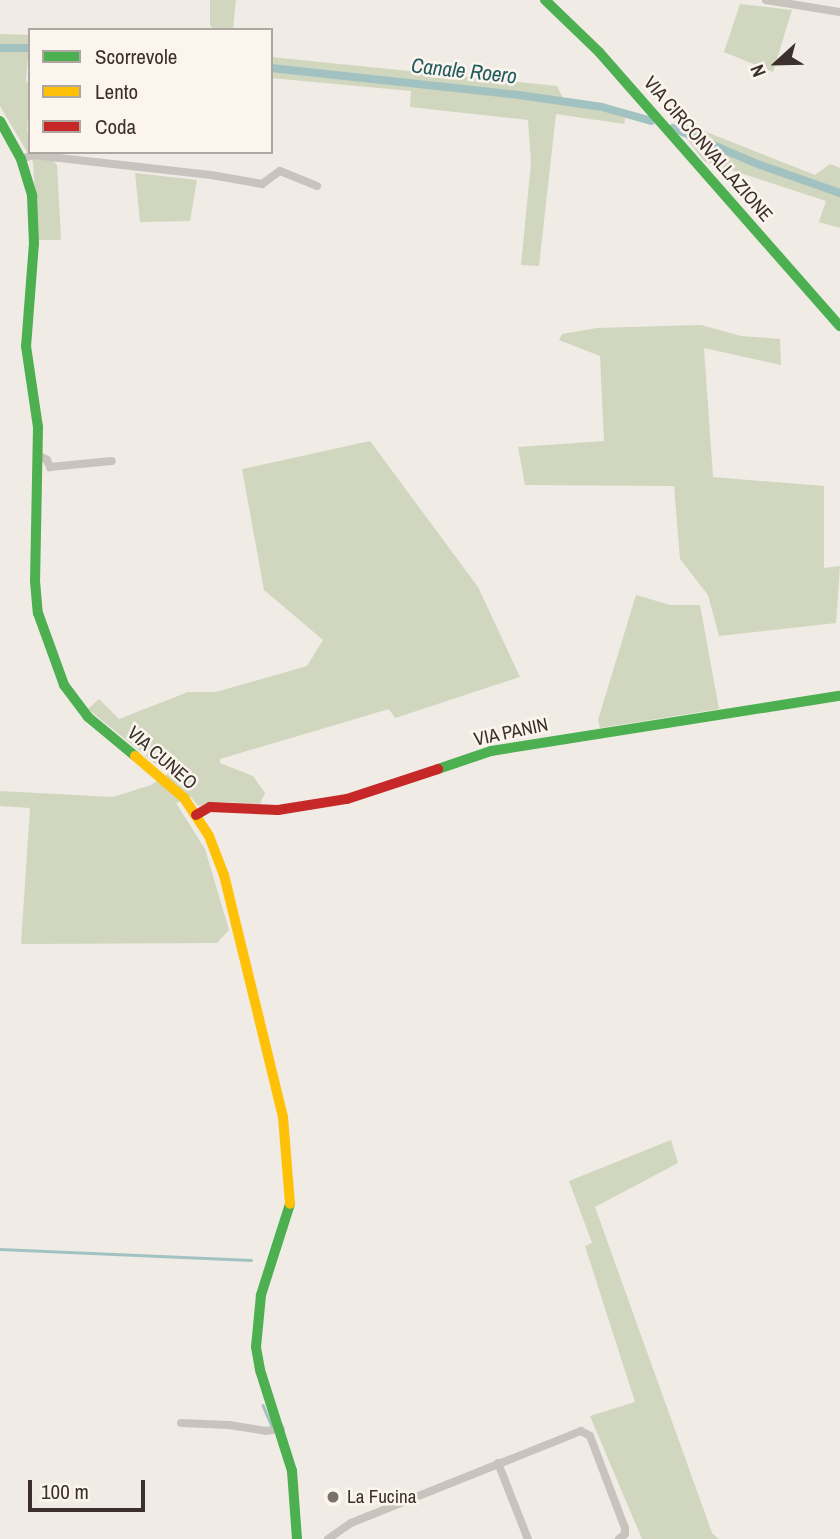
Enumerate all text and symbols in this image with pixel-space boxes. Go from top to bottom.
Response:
legend [28,28,273,154]
north arrow [742,28,812,98]
text: Scorrevole [95,42,177,71]
water label: Canale Roero [410,53,518,89]
street label: VIA CIRCONVALLAZIONE [638,71,778,227]
text: Lento [95,77,138,106]
text: Coda [95,112,136,141]
street label: VIA PANIN [471,713,551,751]
street label: VIA CUNEO [122,721,202,795]
scale bar [32,1466,149,1510]
text: 100 m [41,1477,89,1506]
place label: La Fucina [347,1486,416,1508]
marker: La Fucina [325,1489,341,1505]

